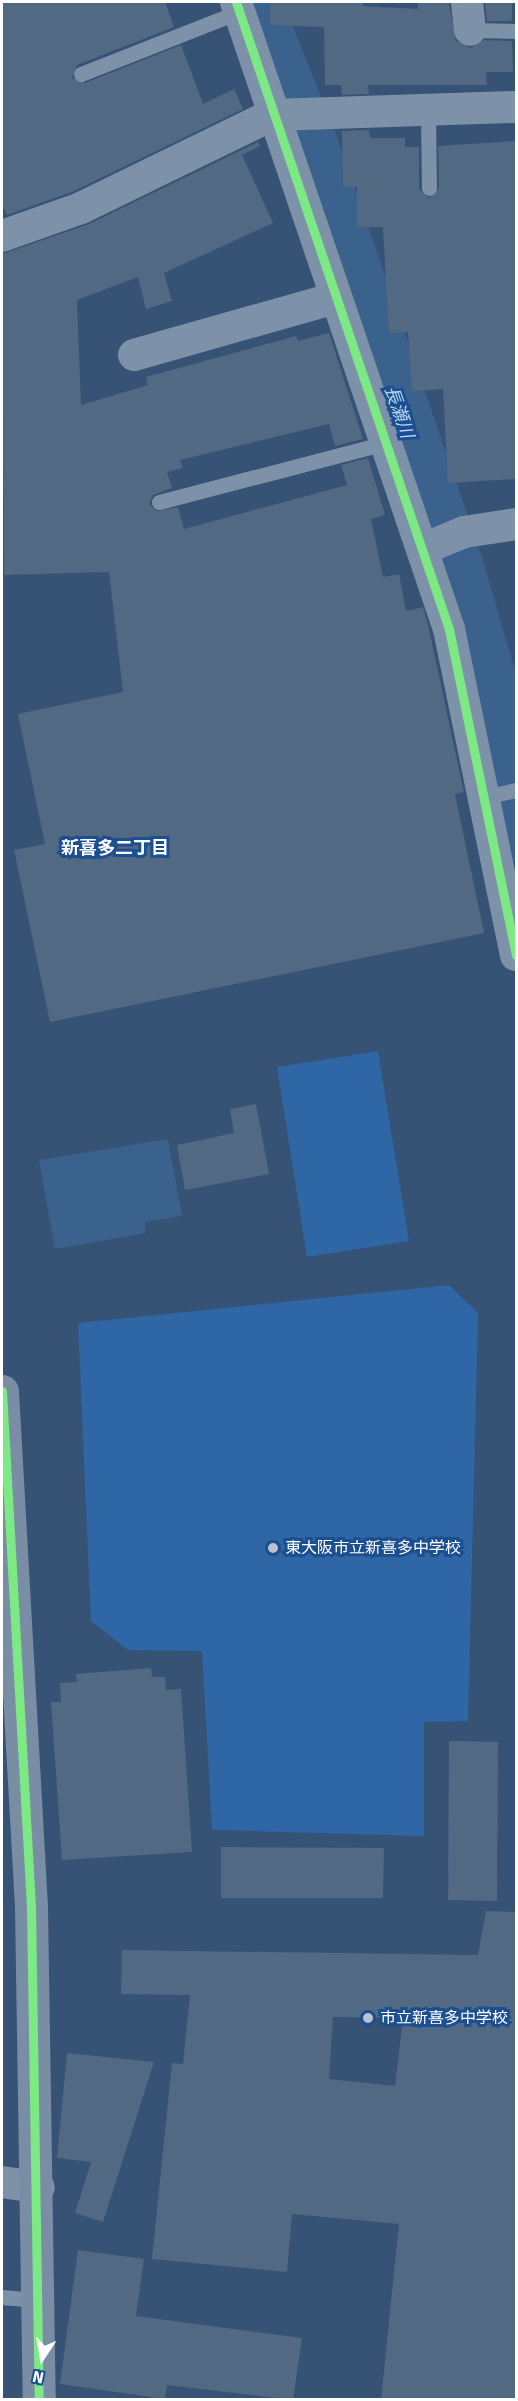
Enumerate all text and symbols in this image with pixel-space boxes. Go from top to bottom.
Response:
water label: 長瀬川 [380,383,418,441]
district label: 新喜多二丁目 [61,837,169,859]
place label: 東大阪市立新喜多中学校 [285,1538,461,1558]
marker: 東大阪市立新喜多中学校 [266,1541,280,1555]
place label: 市立新喜多中学校 [380,2008,508,2028]
marker: 市立新喜多中学校 [361,2011,375,2025]
north arrow [12,2329,72,2389]
text: N [31,2366,46,2388]

